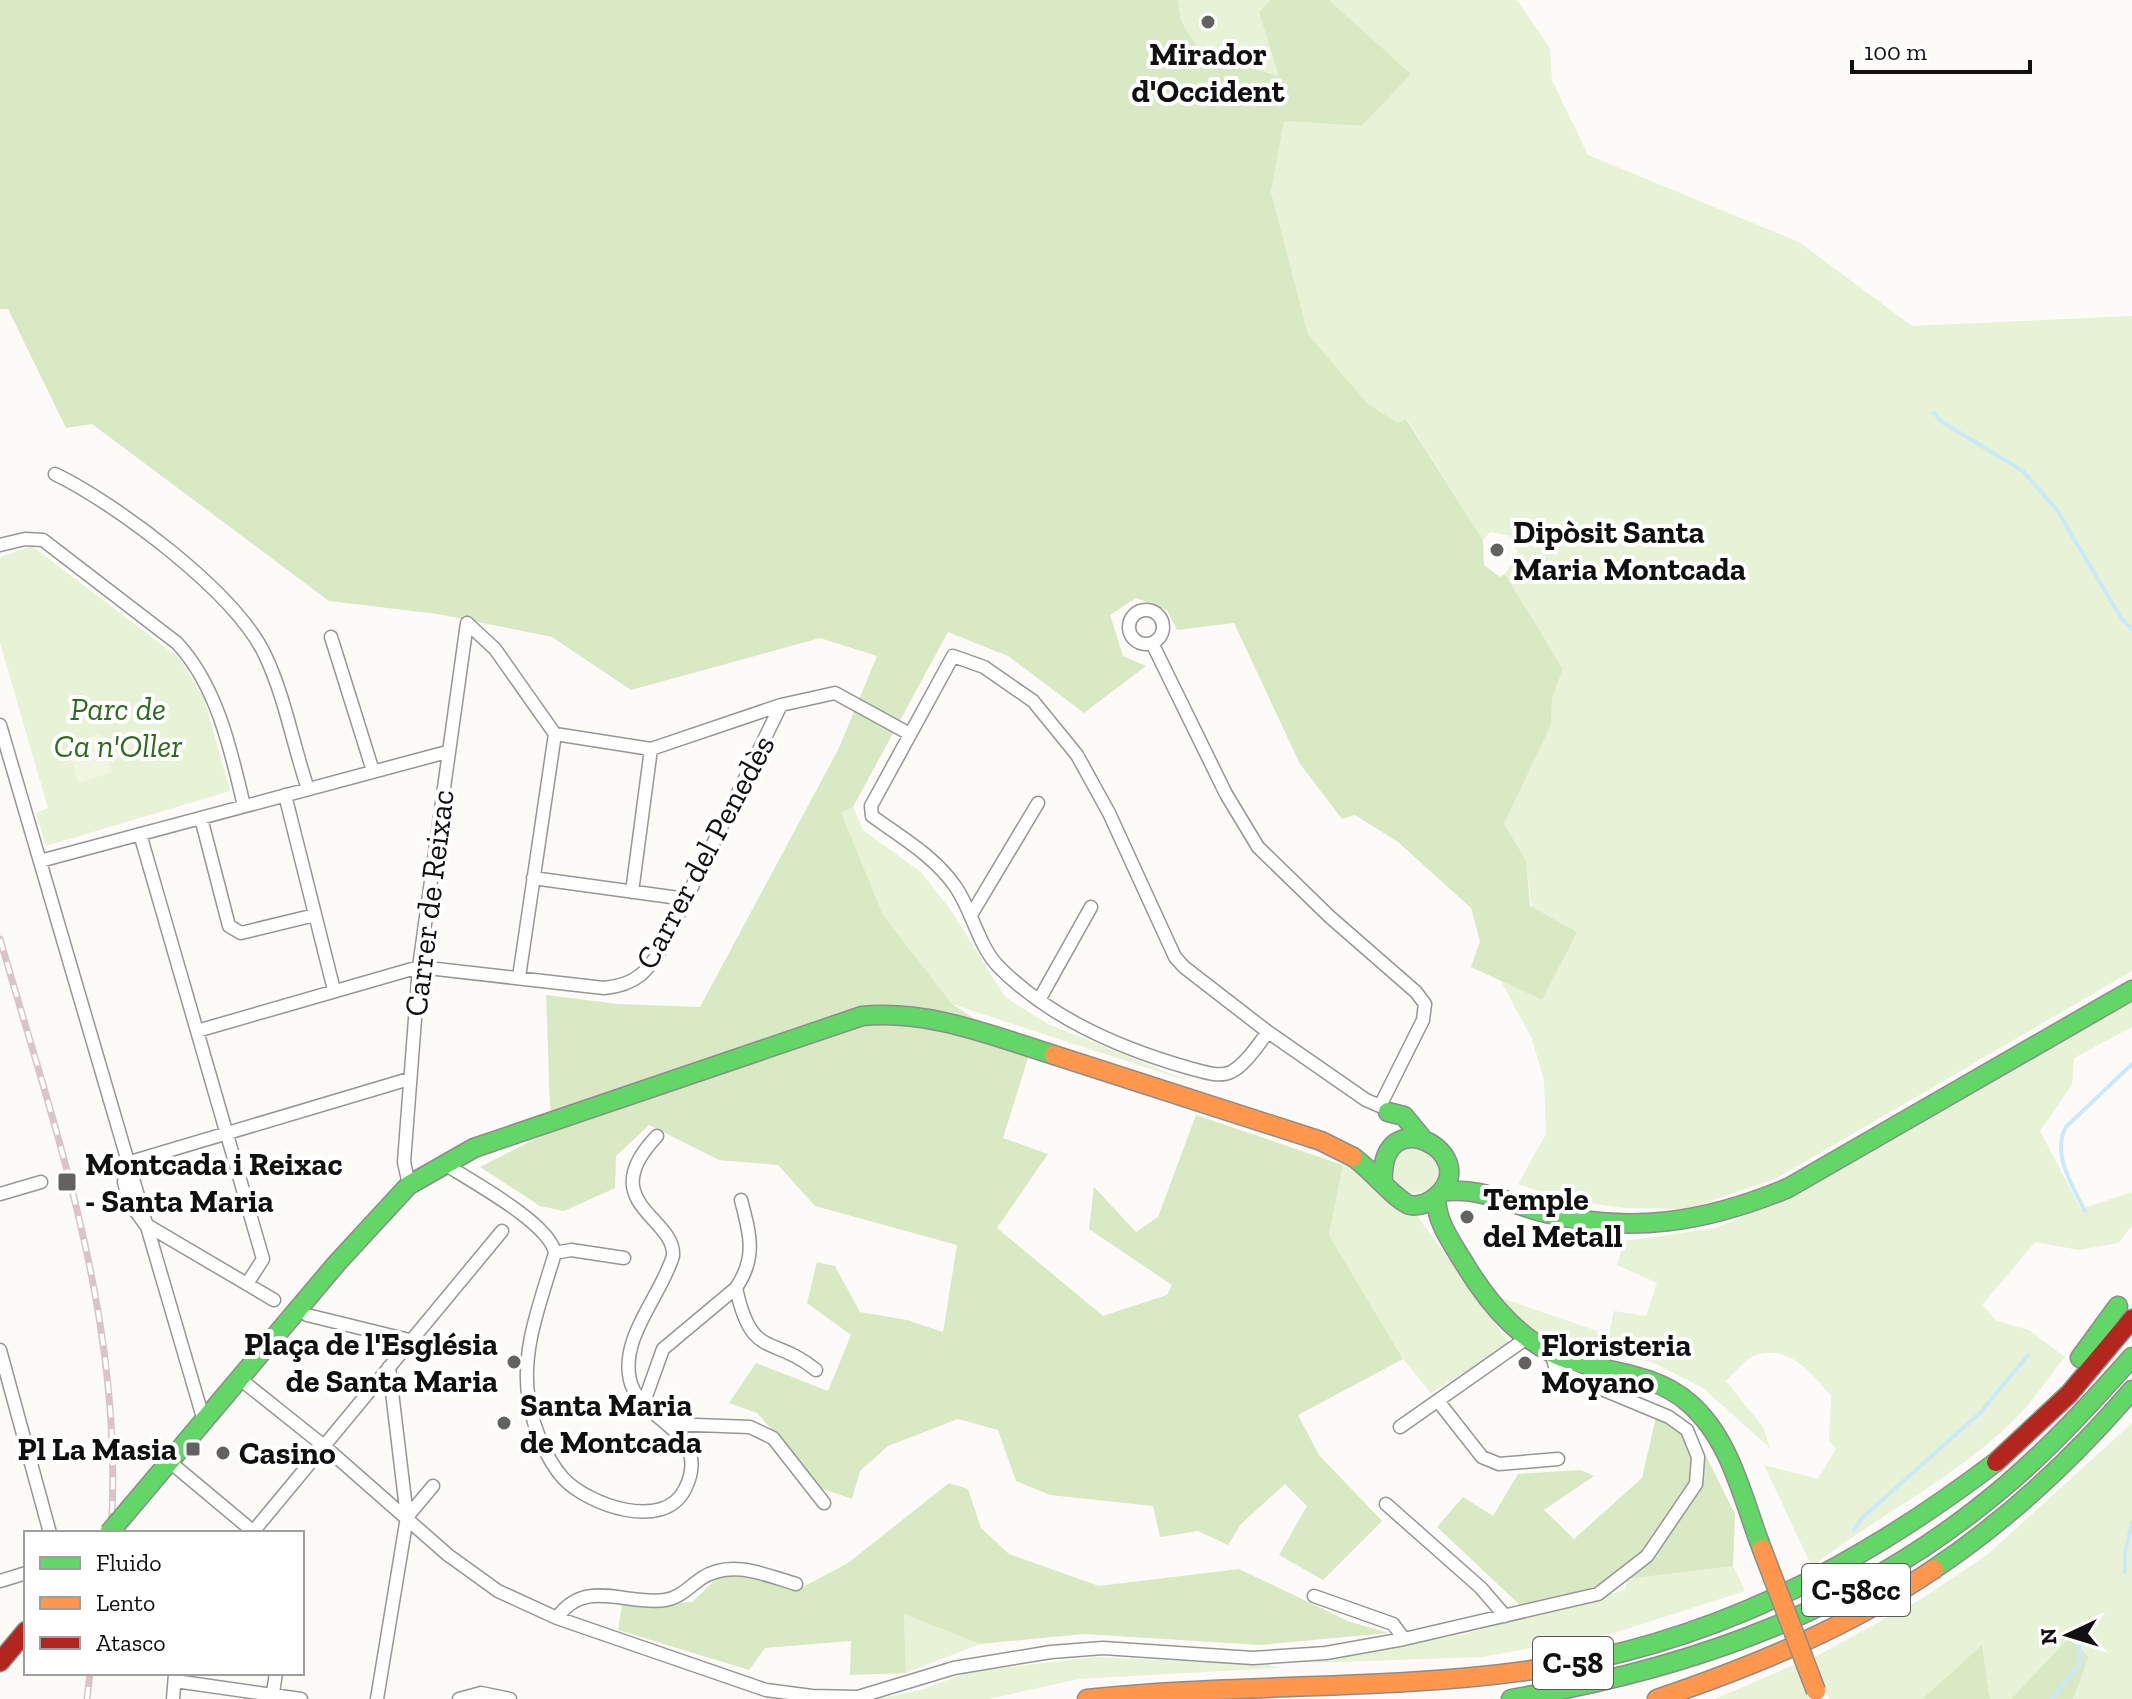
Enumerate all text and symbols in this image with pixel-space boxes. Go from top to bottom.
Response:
marker: Mirador d'Occident [1199,13,1217,31]
scale bar [1852,24,2030,74]
place label: Mirador d'Occident [1132,35,1285,110]
text: 100 m [1864,37,1927,66]
place label: Dipòsit Santa Maria Montcada [1513,513,1746,588]
marker: Dipòsit Santa Maria Montcada [1488,541,1506,559]
park label: Parc de Ca n'Oller [54,690,183,765]
street label: Carrer del Penedès [627,729,783,975]
street label: Carrer de Reixac [396,787,462,1019]
place label: Montcada i Reixac - Santa Maria [85,1145,343,1220]
marker: Montcada i Reixac - Santa Maria [56,1171,78,1193]
place label: Temple del Metall [1483,1180,1623,1255]
marker: Temple del Metall [1458,1208,1476,1226]
place label: Plaça de l'Església de Santa Maria [244,1325,498,1400]
place label: Floristeria Moyano [1541,1326,1691,1401]
marker: Plaça de l'Església de Santa Maria [505,1353,523,1371]
marker: Floristeria Moyano [1516,1354,1534,1372]
place label: Santa Maria de Montcada [520,1386,702,1461]
marker: Santa Maria de Montcada [495,1414,513,1432]
place label: Pl La Masia [18,1430,177,1468]
place label: Casino [239,1434,336,1472]
marker: Pl La Masia [184,1440,202,1458]
marker: Casino [214,1444,232,1462]
legend [24,1531,304,1675]
text: Fluido [96,1548,161,1577]
road number: C-58cc [1802,1564,1910,1616]
text: Lento [96,1588,155,1617]
north arrow [2028,1595,2108,1675]
text: N [2034,1627,2063,1646]
text: Atasco [96,1628,166,1657]
road number: C-58 [1533,1637,1613,1689]

